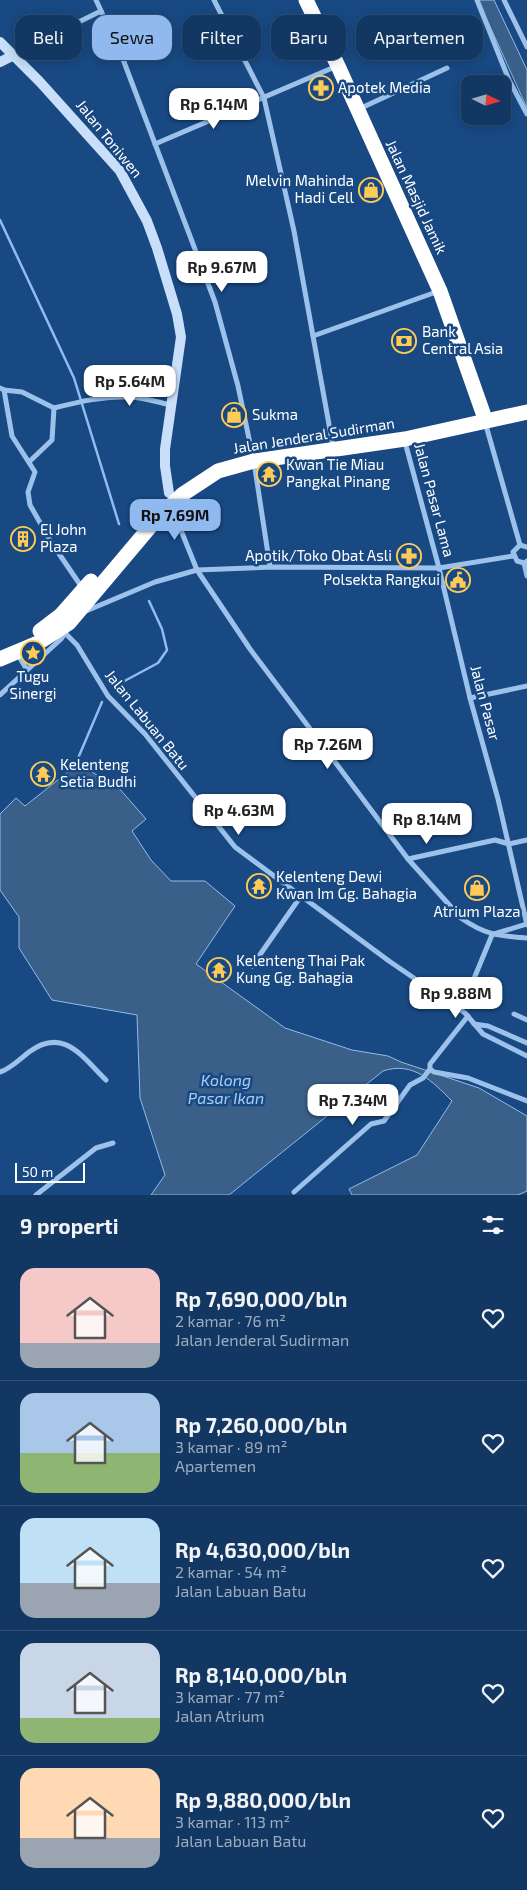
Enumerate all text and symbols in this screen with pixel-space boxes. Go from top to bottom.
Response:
chip: Beli [15,15,82,60]
chip: Sewa [92,15,172,60]
chip: Filter [182,15,261,60]
chip: Baru [271,15,346,60]
chip: Apartemen [356,15,483,60]
pharmacy icon: Apotek Media [308,75,334,101]
north arrow [461,75,511,125]
map controls [461,75,511,125]
place label: Apotek Media [338,78,431,96]
pin: Rp 6.14M [162,88,266,130]
text: Rp 6.14M [180,94,248,113]
street label: Jalan Toniwen [73,96,147,181]
street label: Jalan Masjid Jamik [382,137,451,257]
place label: Melvin Mahinda Hadi Cell [246,171,355,206]
shop icon: Melvin Mahinda Hadi Cell [358,177,384,203]
pin: Rp 9.67M [170,250,274,293]
text: Rp 9.67M [187,257,257,276]
place label: Bank Central Asia [422,322,503,357]
bank icon: Bank Central Asia [391,328,417,354]
pin: Rp 5.64M [78,364,182,407]
text: Rp 5.64M [95,371,165,390]
shop icon: Sukma [221,402,247,428]
place label: Sukma [252,405,298,423]
street label: Jalan Jenderal Sudirman [232,413,396,457]
street label: Jalan Pasar Lama [411,441,459,559]
place label: Kwan Tie Miau Pangkal Pinang [286,455,391,490]
temple icon: Kwan Tie Miau Pangkal Pinang [256,461,282,487]
pin: Rp 7.69M [123,498,227,541]
text: Rp 7.69M [141,505,209,524]
place label: El John Plaza [40,520,87,555]
building icon: El John Plaza [10,526,36,552]
pharmacy icon: Apotik/Toko Obat Asli [396,543,422,569]
place label: Apotik/Toko Obat Asli [245,546,392,564]
public building icon: Polsekta Rangkui [445,567,471,593]
place label: Polsekta Rangkui [323,570,440,588]
place icon: Tugu Sinergi [20,640,46,666]
street label: Jalan Pasar [467,663,505,742]
street label: Jalan Labuan Batu [102,666,194,773]
place label: Tugu Sinergi [10,667,56,702]
pin: Rp 7.26M [276,728,380,770]
text: Rp 7.26M [294,734,362,753]
place label: Kelenteng Setia Budhi [60,755,136,790]
temple icon: Kelenteng Setia Budhi [30,761,56,787]
pin: Rp 4.63M [187,794,291,836]
text: Rp 4.63M [204,800,274,819]
pin: Rp 8.14M [375,802,479,845]
text: Rp 8.14M [393,809,461,828]
place label: Kelenteng Dewi Kwan Im Gg. Bahagia [276,867,417,902]
temple icon: Kelenteng Dewi Kwan Im Gg. Bahagia [246,873,272,899]
shop icon: Atrium Plaza [464,875,490,901]
place label: Atrium Plaza [433,902,521,920]
place label: Kelenteng Thai Pak Kung Gg. Bahagia [236,951,366,986]
temple icon: Kelenteng Thai Pak Kung Gg. Bahagia [206,957,232,983]
pin: Rp 9.88M [404,976,508,1019]
text: Rp 9.88M [420,983,492,1002]
water label: Kolong Pasar Ikan [188,1070,264,1107]
pin: Rp 7.34M [301,1084,405,1126]
text: Rp 7.34M [318,1090,388,1109]
scale bar [15,1160,85,1183]
text: 50 m [22,1163,53,1180]
icon: filters [479,1211,507,1239]
text: 9 properti [20,1213,119,1238]
text: Rp 7,690,000/bln [175,1286,347,1311]
icon: home [60,1288,120,1348]
icon: heart [479,1304,507,1332]
text: 2 kamar · 76 m² [175,1311,286,1330]
text: Jalan Jenderal Sudirman [175,1330,349,1349]
text: Rp 7,260,000/bln [175,1412,347,1437]
icon: home [60,1413,120,1473]
icon: heart [479,1429,507,1457]
text: 3 kamar · 89 m² [175,1437,287,1456]
text: Apartemen [175,1456,256,1475]
text: Rp 4,630,000/bln [175,1537,350,1562]
icon: home [60,1538,120,1598]
icon: heart [479,1554,507,1582]
text: 2 kamar · 54 m² [175,1562,287,1581]
text: Jalan Labuan Batu [175,1581,306,1600]
text: Rp 8,140,000/bln [175,1662,347,1687]
icon: home [60,1663,120,1723]
icon: heart [479,1679,507,1707]
text: 3 kamar · 77 m² [175,1687,285,1706]
text: Jalan Atrium [175,1706,265,1725]
text: Rp 9,880,000/bln [175,1787,351,1812]
icon: home [60,1788,120,1848]
icon: heart [479,1804,507,1832]
text: 3 kamar · 113 m² [175,1812,290,1831]
text: Jalan Labuan Batu [175,1831,306,1850]

